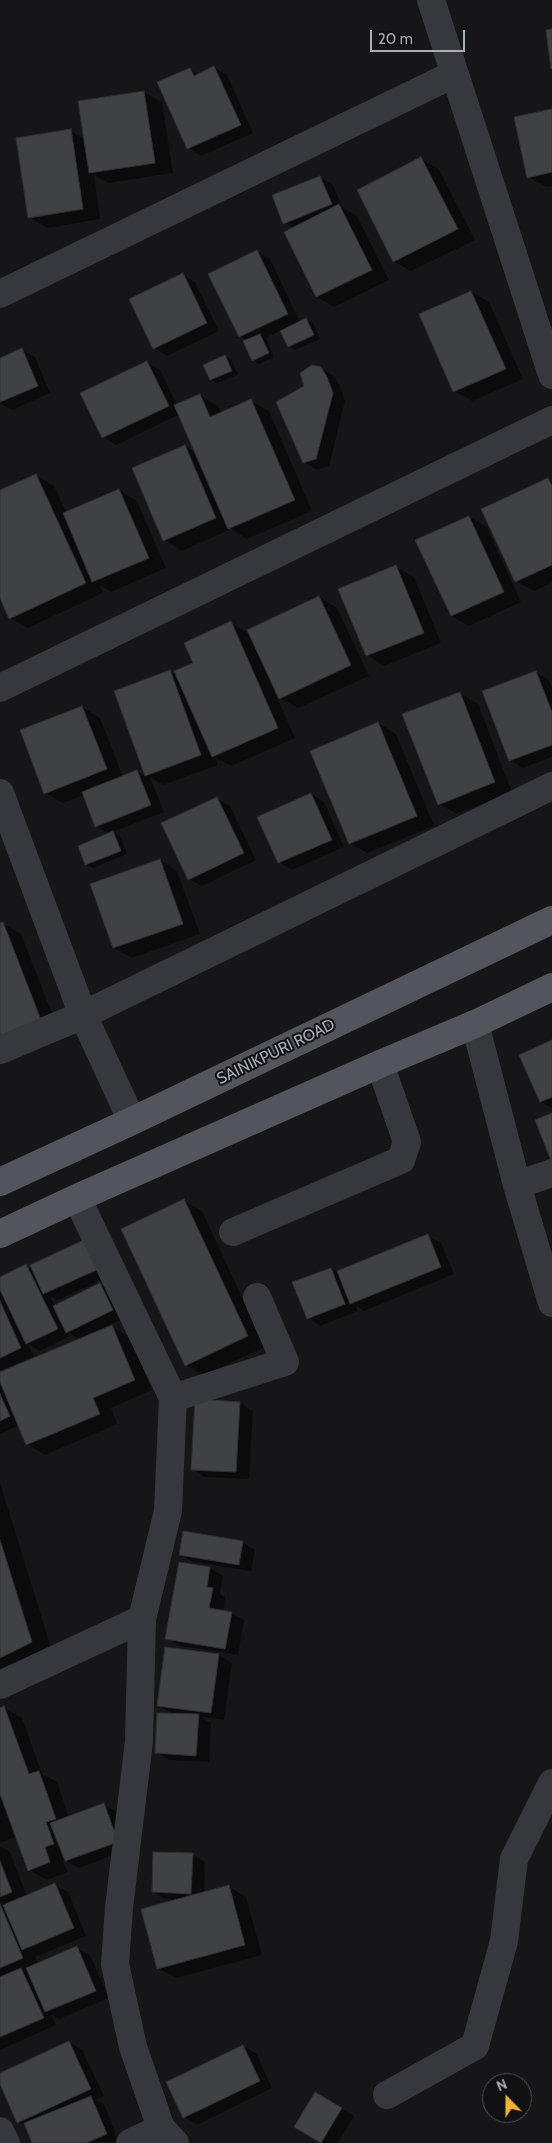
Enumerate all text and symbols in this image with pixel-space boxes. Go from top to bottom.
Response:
scale bar [372,20,467,52]
text: 20 m [378,30,413,48]
street label: SAINIKPURI ROAD [214,1015,338,1089]
north arrow [482,2073,532,2123]
text: N [494,2075,510,2095]

